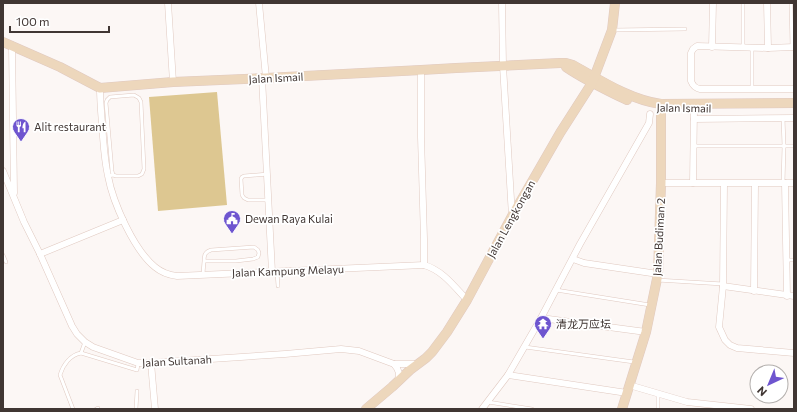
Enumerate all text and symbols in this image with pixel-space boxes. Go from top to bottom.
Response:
scale bar [10,8,109,34]
text: 100 m [16,14,50,28]
street label: Jalan Ismail [248,70,304,86]
street label: Jalan Ismail [656,101,712,115]
restaurant icon: Alit restaurant [11,117,31,142]
place label: Alit restaurant [34,120,107,133]
street label: Jalan Lengkongan [484,178,538,260]
street label: Jalan Budiman 2 [650,198,668,276]
public building icon: Dewan Raya Kulai [222,209,242,234]
place label: Dewan Raya Kulai [245,212,333,225]
street label: Jalan Kampung Melayu [232,262,344,280]
temple icon: 清龙万应坛 [533,314,553,339]
place label: 清龙万应坛 [556,317,611,330]
street label: Jalan Sultanah [142,352,212,370]
north arrow [749,364,789,404]
text: N [754,384,769,399]

